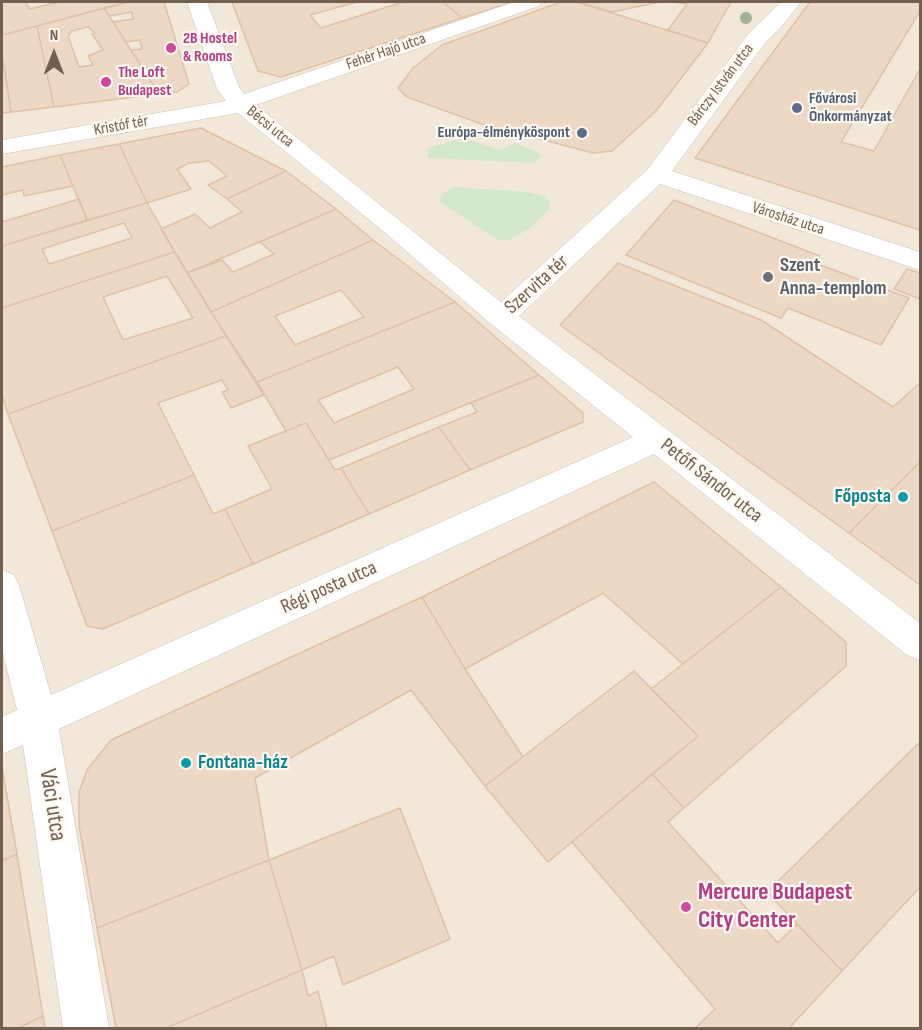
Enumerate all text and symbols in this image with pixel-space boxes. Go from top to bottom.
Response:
north arrow [24,24,84,84]
text: N [50,26,58,45]
place label: 2B Hostel & Rooms [183,29,237,67]
street label: Fehér Hajó utca [344,29,428,75]
street label: Bárczy István utca [684,40,758,130]
marker: 2B Hostel & Rooms [164,41,178,55]
place label: The Loft Budapest [118,63,171,101]
marker: The Loft Budapest [99,75,113,89]
place label: Fővárosi Önkormányzat [809,89,892,127]
marker: Fővárosi Önkormányzat [790,101,804,115]
street label: Bécsi utca [243,102,297,152]
street label: Kristóf tér [92,112,150,140]
place label: Európa-élményköspont [438,123,570,143]
marker: Európa-élményköspont [575,126,589,140]
street label: Városház utca [750,198,826,240]
street label: Szervita tér [500,250,574,320]
place label: Szent Anna-templom [780,254,886,301]
marker: Szent Anna-templom [761,270,775,284]
street label: Petőfi Sándor utca [655,434,767,528]
place label: Főposta [835,485,891,509]
marker: Főposta [896,490,910,504]
street label: Régi posta utca [277,556,381,620]
place label: Fontana-ház [198,751,288,775]
marker: Fontana-ház [179,756,193,770]
street label: Váci utca [32,767,72,843]
place label: Mercure Budapest City Center [698,879,852,935]
marker: Mercure Budapest City Center [679,900,693,914]

